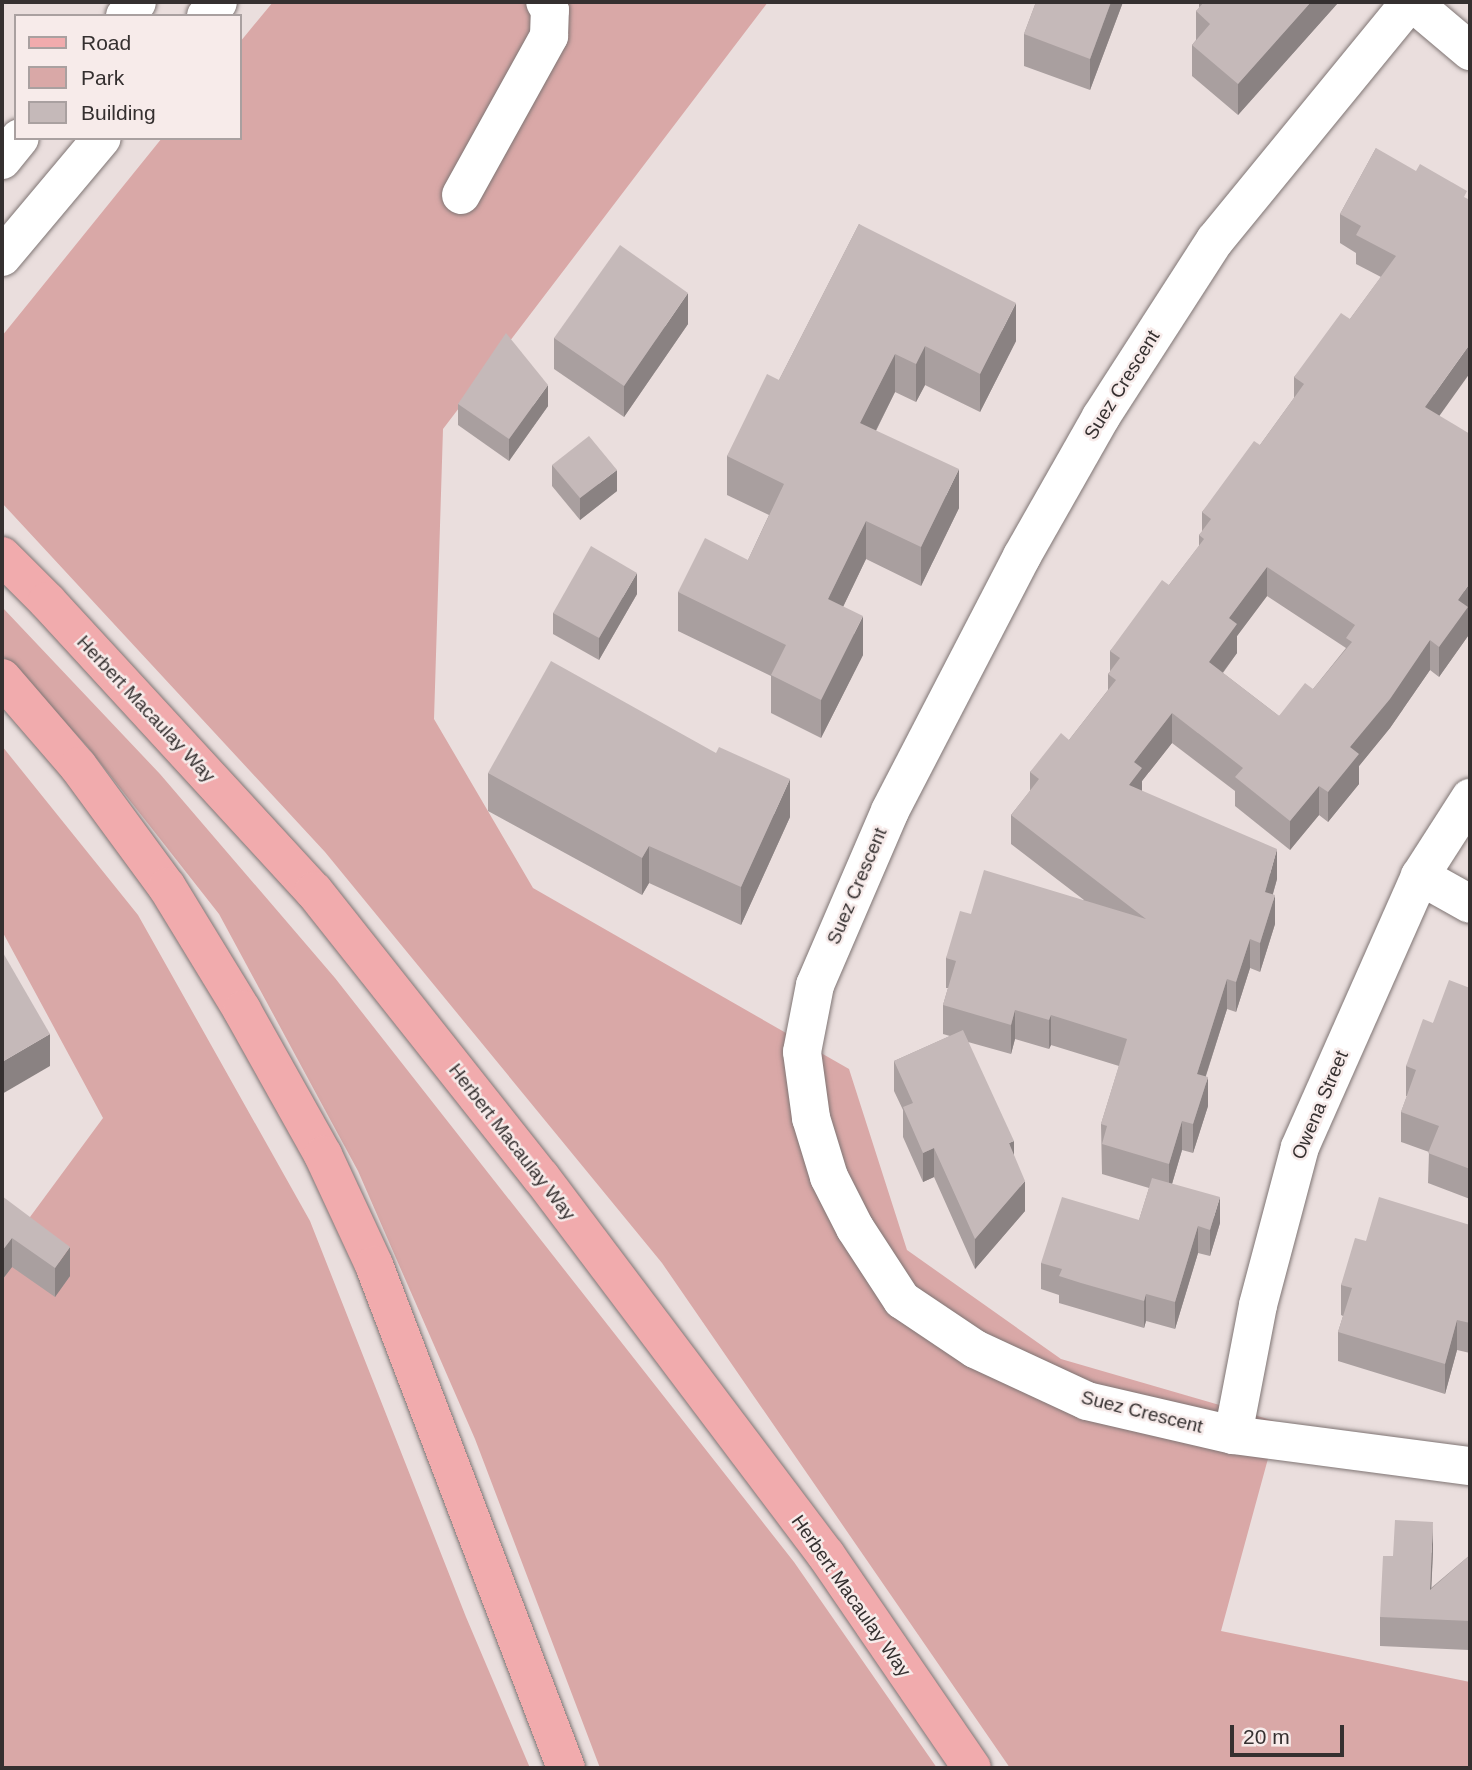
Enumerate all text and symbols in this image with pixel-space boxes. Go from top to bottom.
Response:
legend [14,14,242,140]
text: Road [81,31,131,54]
text: Park [81,66,124,89]
text: Building [81,101,156,124]
street label: Suez Crescent [1079,326,1165,444]
street label: Herbert Macaulay Way [72,631,220,787]
street label: Suez Crescent [822,824,892,948]
street label: Owena Street [1287,1047,1353,1163]
street label: Herbert Macaulay Way [444,1059,580,1225]
street label: Suez Crescent [1079,1386,1205,1438]
street label: Herbert Macaulay Way [786,1511,916,1681]
scale bar [1234,1710,1348,1754]
text: 20 m [1243,1725,1290,1748]

